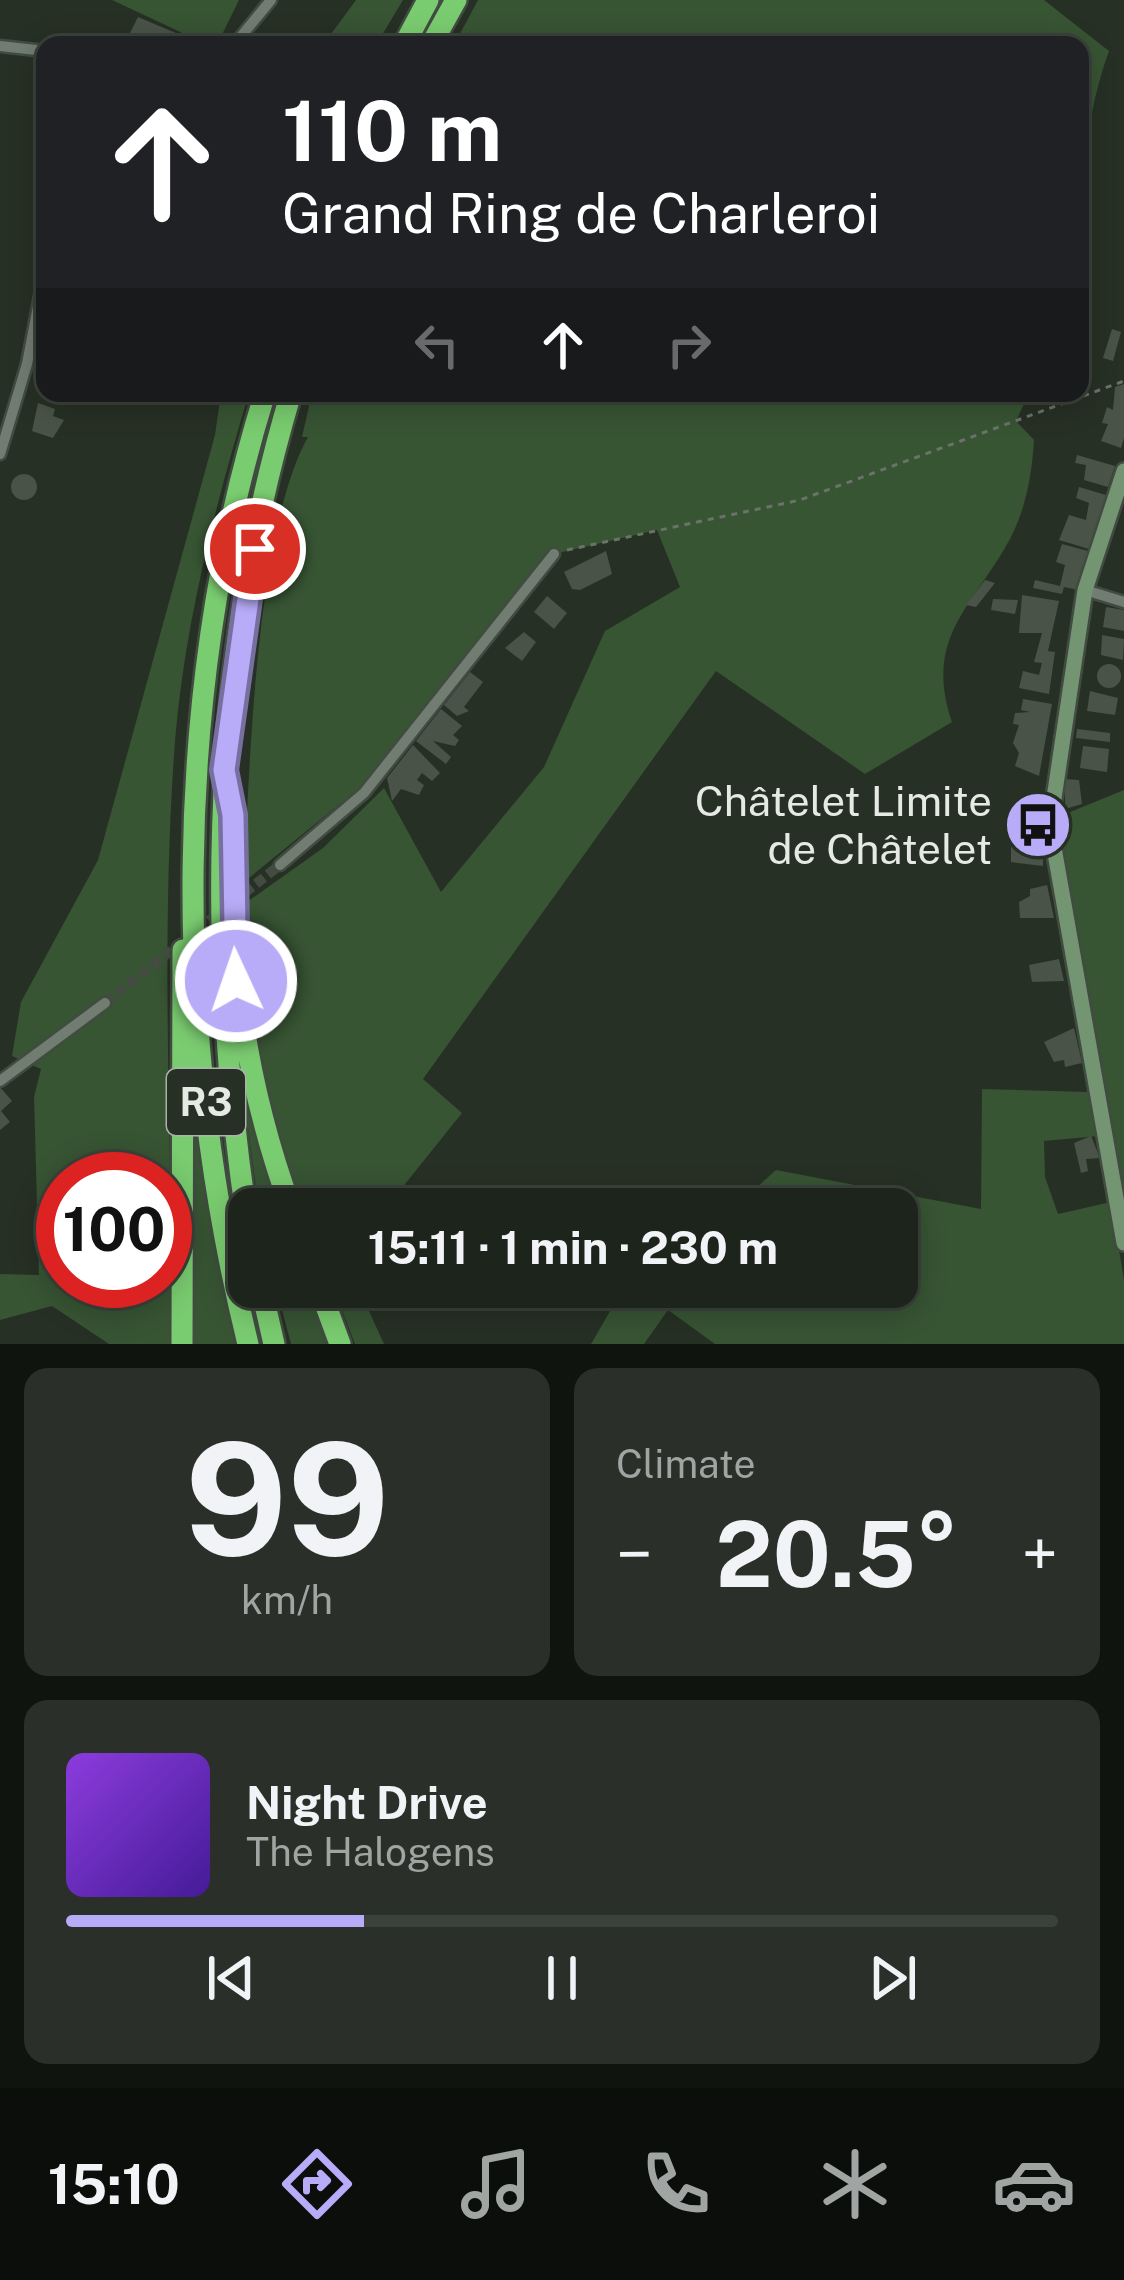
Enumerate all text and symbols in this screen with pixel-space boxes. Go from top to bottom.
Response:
text: 110 m [282,81,502,180]
icon: ahead [84,84,240,240]
text: Grand Ring de Charleroi [282,182,880,245]
icon: left [404,312,470,378]
icon: ahead [530,312,596,378]
icon: right [656,312,722,378]
pin [204,498,306,600]
icon: arrive [222,516,288,582]
place label: Châtelet Limite de Châtelet [695,776,992,873]
bus stop icon: Châtelet Limite de Châtelet [1003,790,1073,860]
position arrow [173,918,299,1044]
road number: R3 [167,1069,245,1135]
speed limit sign: 100 [36,1152,192,1308]
text: 15:11 · 1 min · 230 m [368,1221,778,1274]
text: 99 [184,1407,390,1590]
text: Climate [616,1441,756,1487]
text: 20.5° [716,1501,958,1607]
text: − [616,1515,653,1593]
text: + [1021,1515,1058,1593]
text: km/h [241,1577,333,1623]
text: Night Drive [246,1776,488,1829]
text: The Halogens [246,1829,495,1875]
icon: previous [198,1945,264,2011]
icon: pause [529,1945,595,2011]
icon: next [860,1945,926,2011]
icon: directions [275,2142,359,2226]
icon: music [454,2142,538,2226]
icon: phone [634,2142,718,2226]
icon: climate [813,2142,897,2226]
icon: car [992,2142,1076,2226]
text: 15:10 [48,2153,180,2216]

